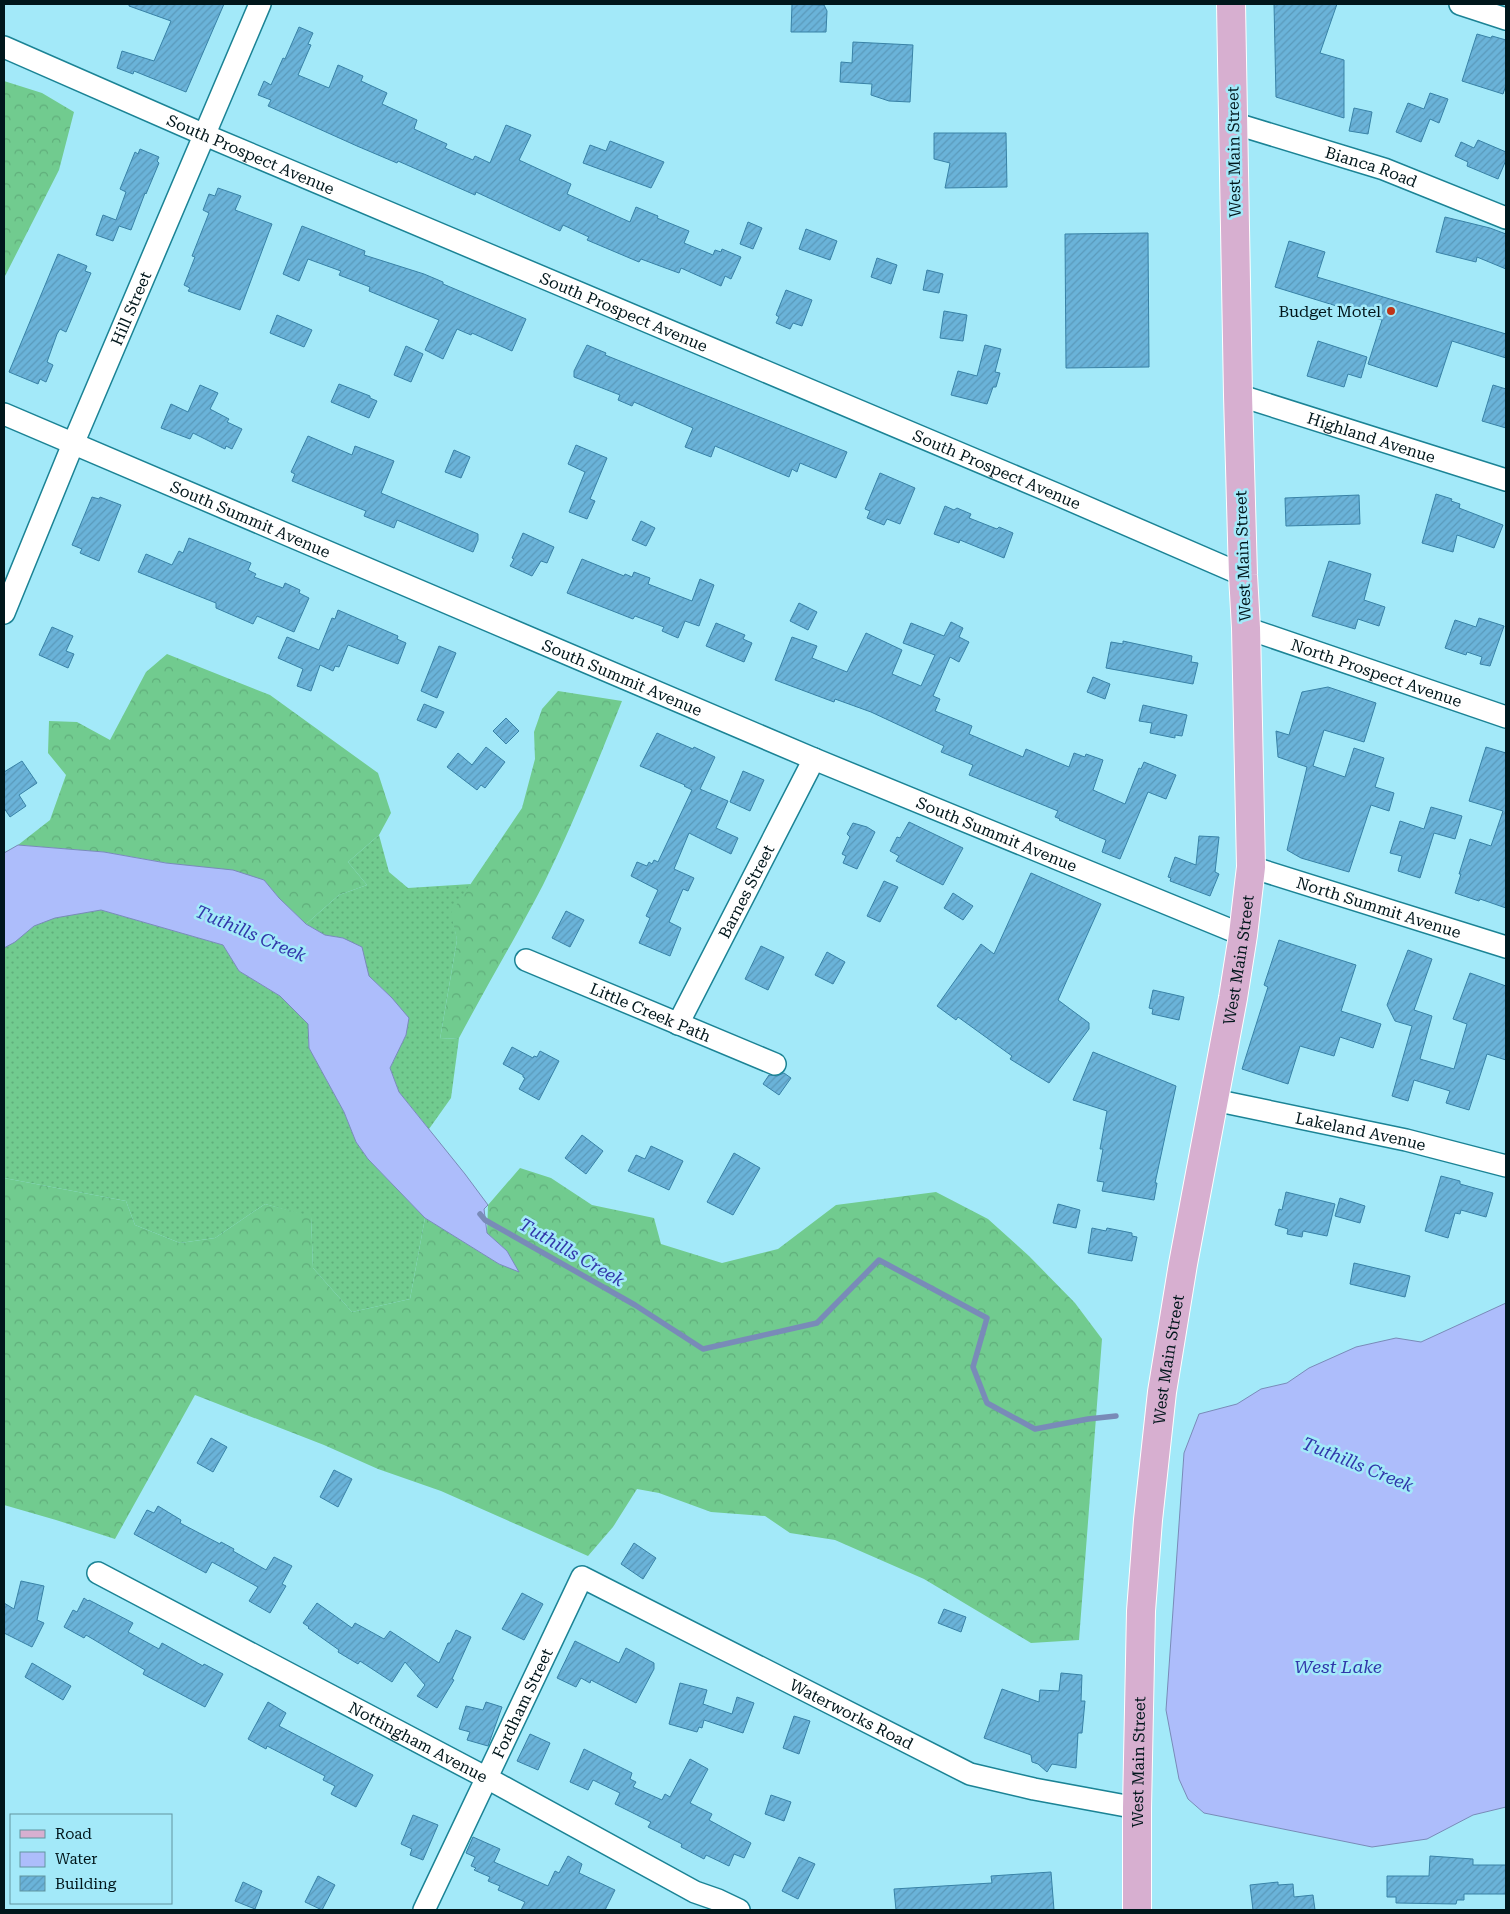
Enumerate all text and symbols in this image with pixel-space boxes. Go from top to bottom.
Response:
street label: West Main Street [1223,86,1245,218]
street label: South Prospect Avenue [164,110,338,198]
street label: Bianca Road [1323,142,1420,191]
street label: South Prospect Avenue [537,268,711,356]
street label: Hill Street [107,269,155,348]
place label: Budget Motel [1278,302,1381,321]
marker: Budget Motel [1385,305,1397,317]
street label: Highland Avenue [1305,408,1438,467]
street label: South Prospect Avenue [910,425,1084,513]
street label: South Summit Avenue [168,477,334,562]
street label: West Main Street [1231,490,1255,622]
street label: South Summit Avenue [539,635,705,720]
street label: North Prospect Avenue [1289,635,1465,711]
street label: South Summit Avenue [914,793,1080,876]
street label: Barnes Street [714,841,778,941]
street label: North Summit Avenue [1294,872,1464,942]
street label: West Main Street [1219,894,1257,1026]
water label: Tuthills Creek [193,900,310,966]
street label: Little Creek Path [587,978,714,1046]
street label: Lakeland Avenue [1294,1108,1428,1154]
water label: Tuthills Creek [516,1213,629,1291]
street label: West Main Street [1149,1293,1187,1426]
water label: Tuthills Creek [1299,1432,1417,1496]
street label: Fordham Street [488,1645,556,1761]
water label: West Lake [1294,1656,1382,1677]
street label: Waterworks Road [787,1675,917,1753]
street label: West Main Street [1127,1696,1149,1828]
street label: Nottingham Avenue [346,1697,491,1786]
legend [10,1814,172,1904]
text: Road [55,1825,92,1843]
text: Water [55,1850,97,1868]
text: Building [55,1875,117,1893]

